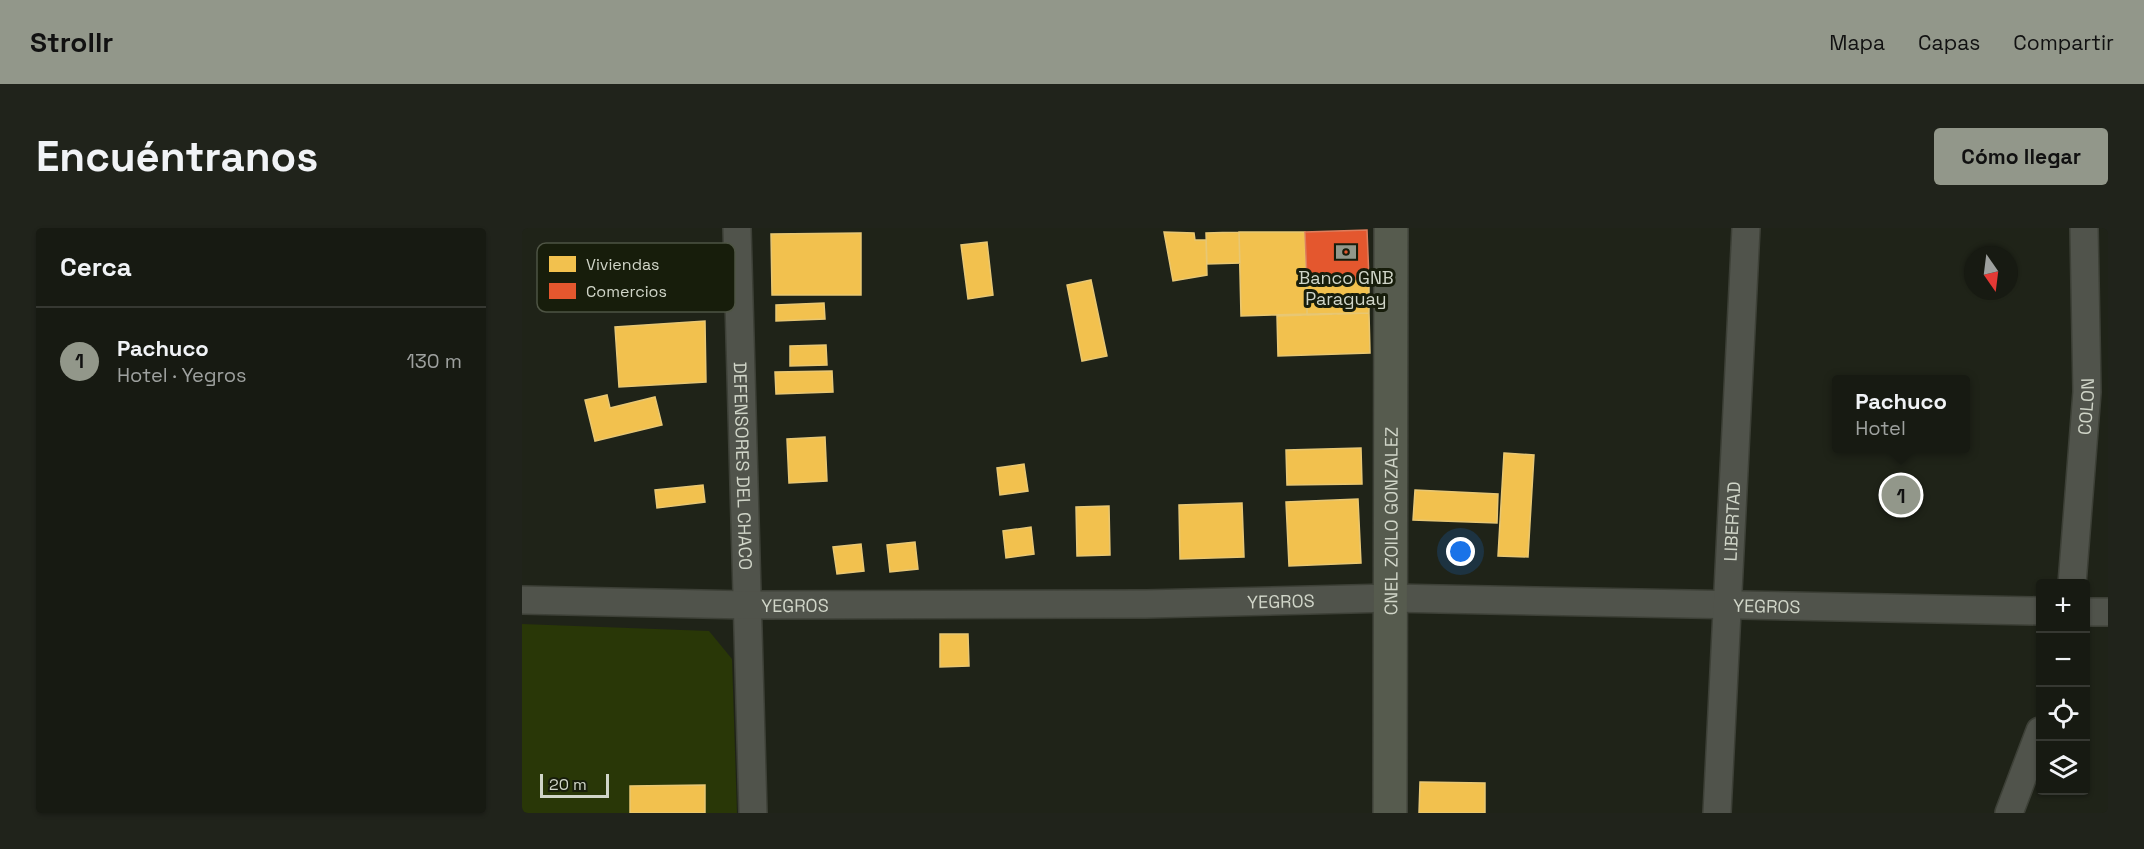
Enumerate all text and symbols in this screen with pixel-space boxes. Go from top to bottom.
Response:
text: Strollr [30,24,113,60]
text: Mapa [1829,29,1885,56]
text: Capas [1918,29,1980,56]
text: Compartir [2013,29,2114,56]
button: Cómo llegar [1934,128,2108,185]
text: Encuéntranos [36,130,318,183]
bank icon: Banco GNB Paraguay [1334,240,1358,264]
legend [537,243,735,312]
north arrow [1964,246,2018,300]
text: Cerca [60,250,132,284]
text: Viviendas [586,254,660,275]
place label: Banco GNB Paraguay [1298,266,1394,310]
text: Comercios [586,281,667,302]
text: Pachuco [117,334,209,362]
text: 1 [75,348,84,374]
text: 130 m [406,348,462,374]
street label: DEFENSORES DEL CHACO [729,361,758,570]
text: Hotel · Yegros [117,362,247,388]
popup [1832,375,1970,453]
street label: COLON [2072,378,2099,436]
text: Pachuco [1855,387,1947,415]
text: Hotel [1855,415,1906,441]
street label: CNEL ZOILO GONZALEZ [1379,427,1402,615]
pin: 1 [1882,472,1920,518]
street label: LIBERTAD [1718,481,1745,562]
your location [1446,537,1475,566]
map controls [2036,579,2090,795]
button: + [2036,579,2090,633]
street label: YEGROS [1247,588,1315,613]
street label: YEGROS [761,593,829,616]
street label: YEGROS [1733,593,1801,618]
button: − [2036,633,2090,687]
button: locate [2036,687,2090,741]
button: layers [2036,741,2090,795]
scale bar [540,771,609,798]
text: 20 m [549,774,587,795]

